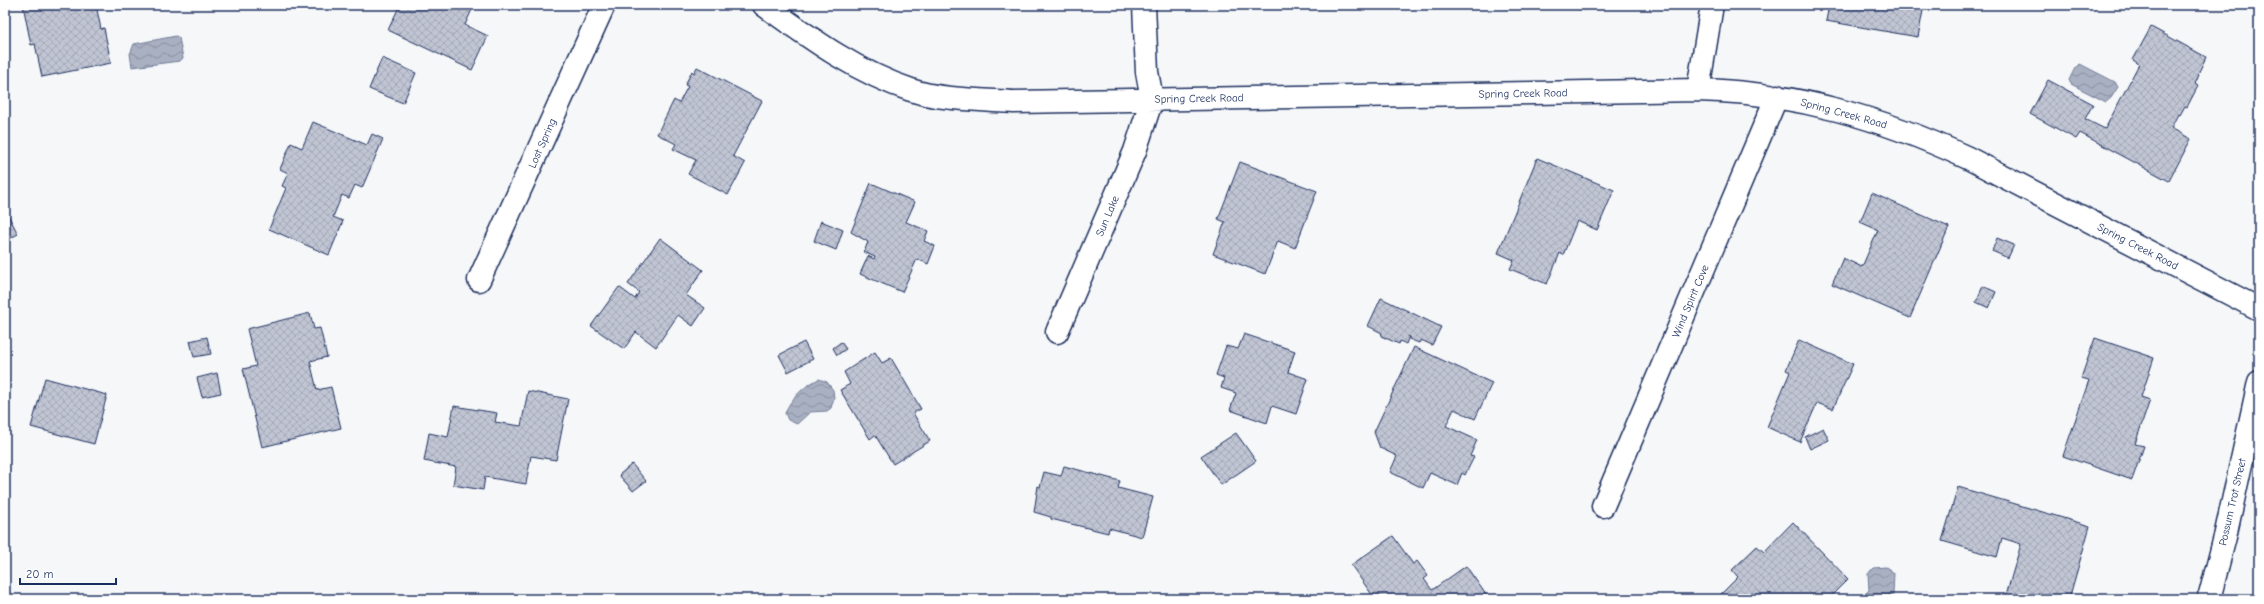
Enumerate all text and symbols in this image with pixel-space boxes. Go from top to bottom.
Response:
street label: Spring Creek Road [1478,86,1568,101]
street label: Spring Creek Road [1154,91,1244,106]
street label: Spring Creek Road [1799,96,1889,131]
street label: Lost Spring [526,116,559,170]
street label: Sun Lake [1093,193,1122,239]
street label: Spring Creek Road [2095,220,2181,273]
street label: Wind Spirit Cove [1669,262,1712,340]
street label: Possum Trot Street [2216,456,2249,547]
scale bar [20,560,116,586]
text: 20 m [26,567,54,581]

